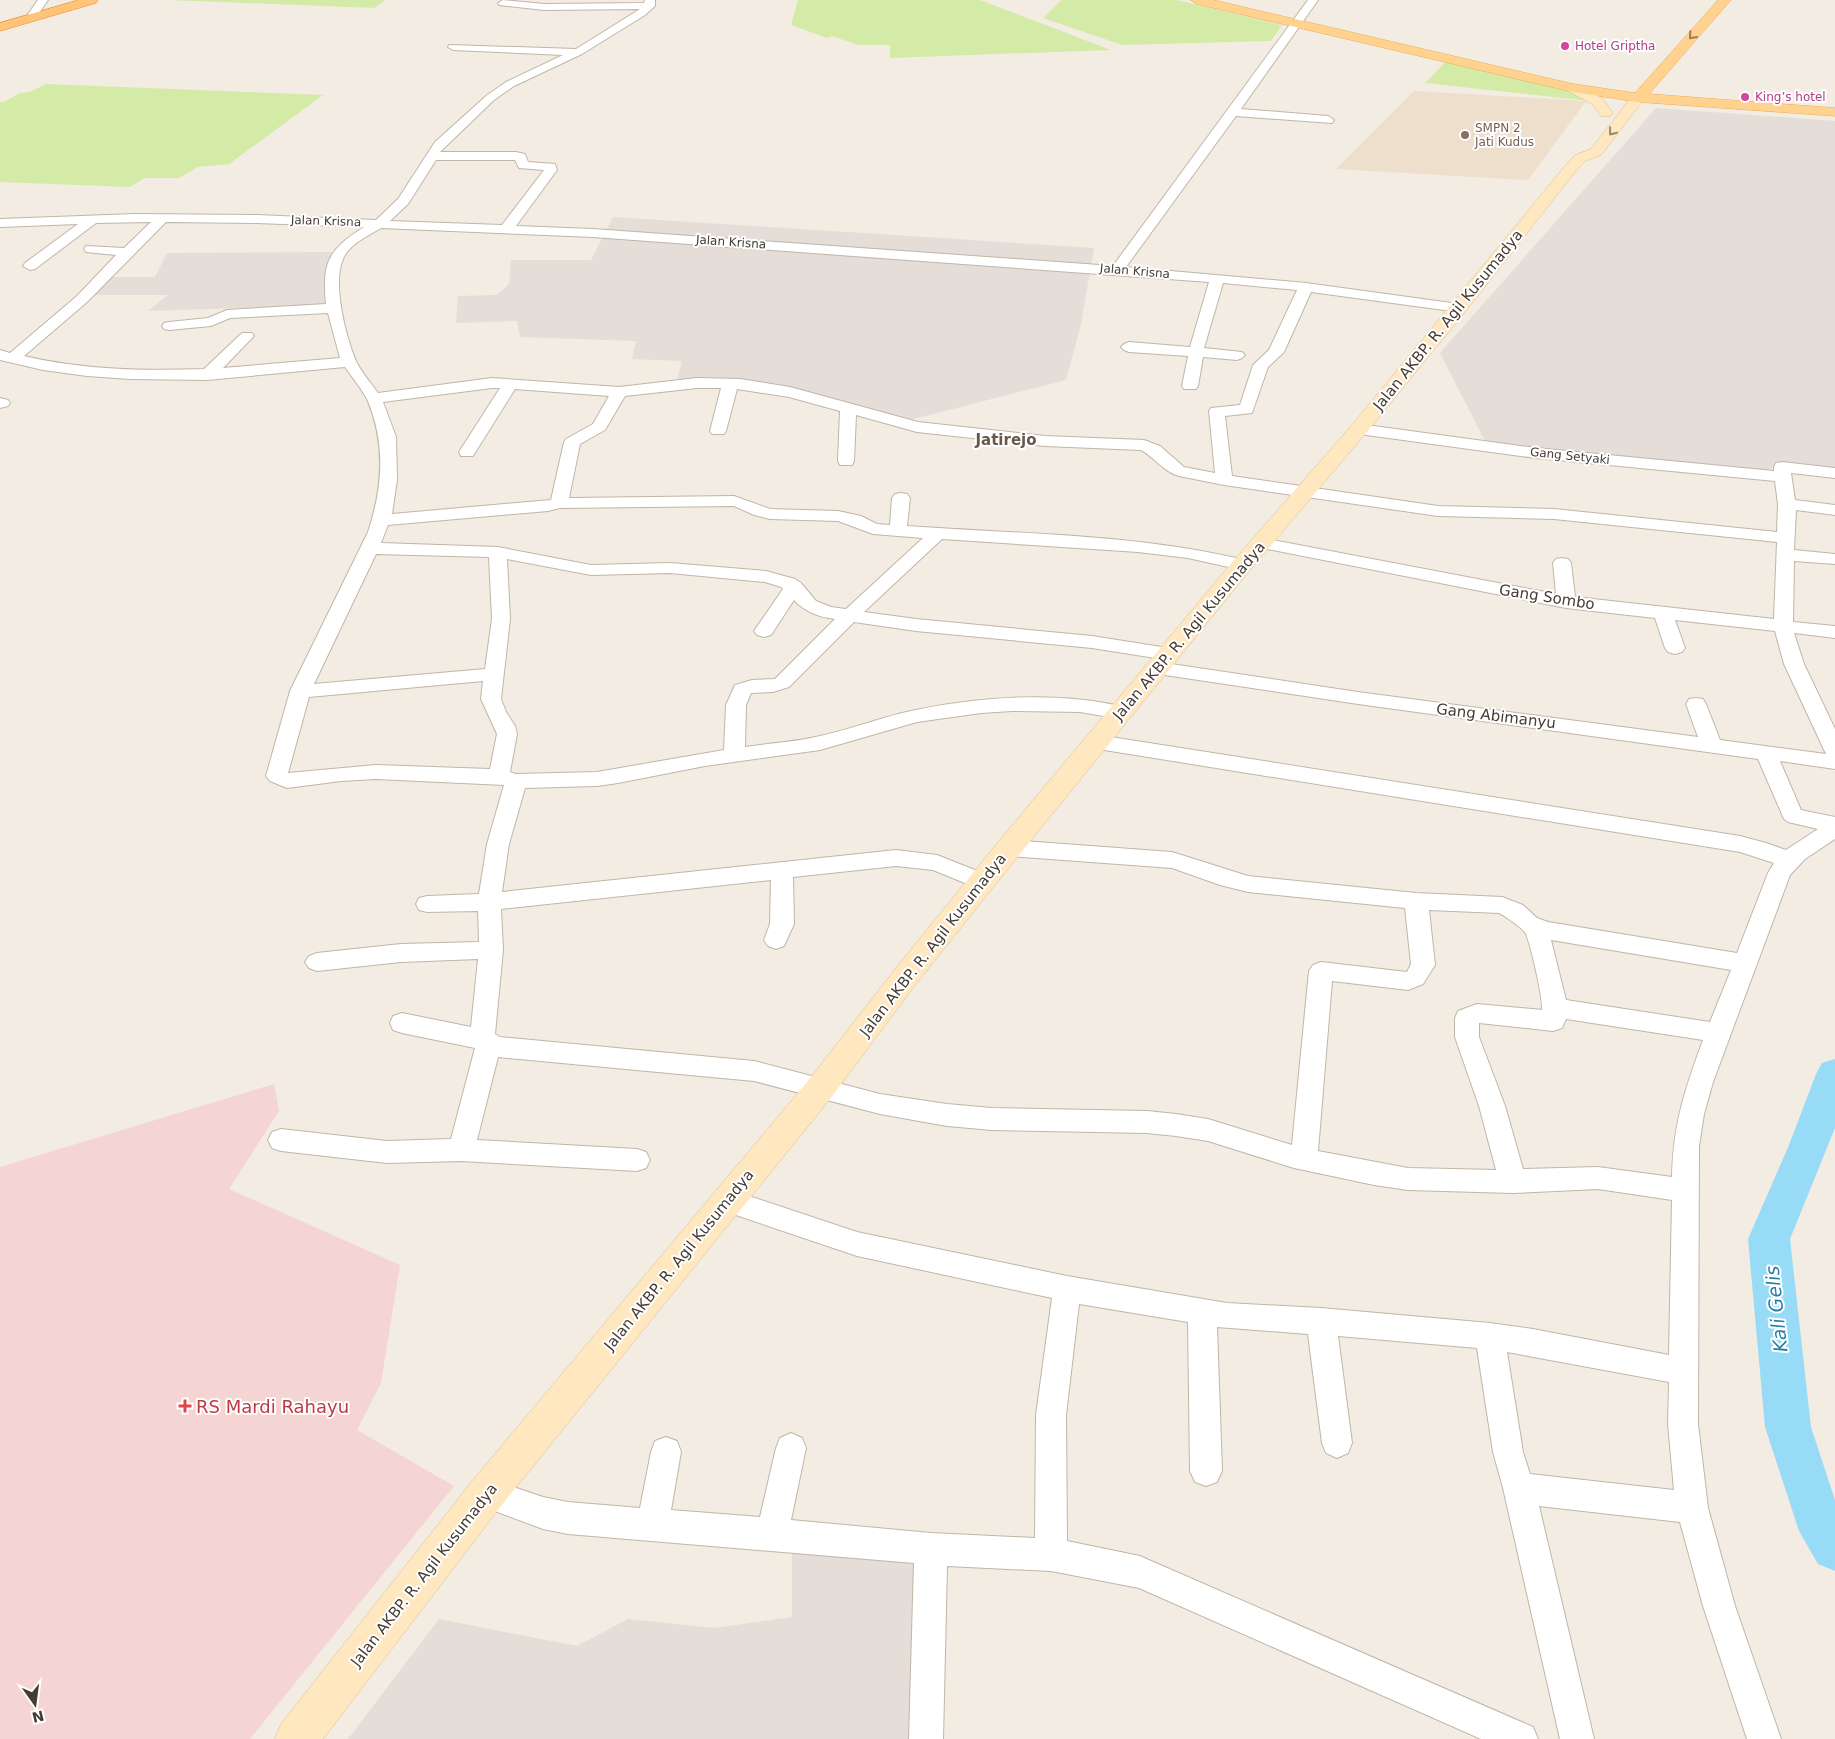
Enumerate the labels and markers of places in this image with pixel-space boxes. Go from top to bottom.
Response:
place label: Hotel Griptha [1575,39,1655,53]
marker: Hotel Griptha [1559,40,1571,52]
place label: King’s hotel [1755,90,1826,104]
marker: King’s hotel [1739,91,1751,103]
place label: SMPN 2 Jati Kudus [1474,121,1534,149]
marker: SMPN 2 Jati Kudus [1459,129,1471,141]
place label: RS Mardi Rahayu [196,1396,349,1417]
marker: RS Mardi Rahayu [178,1399,192,1413]

